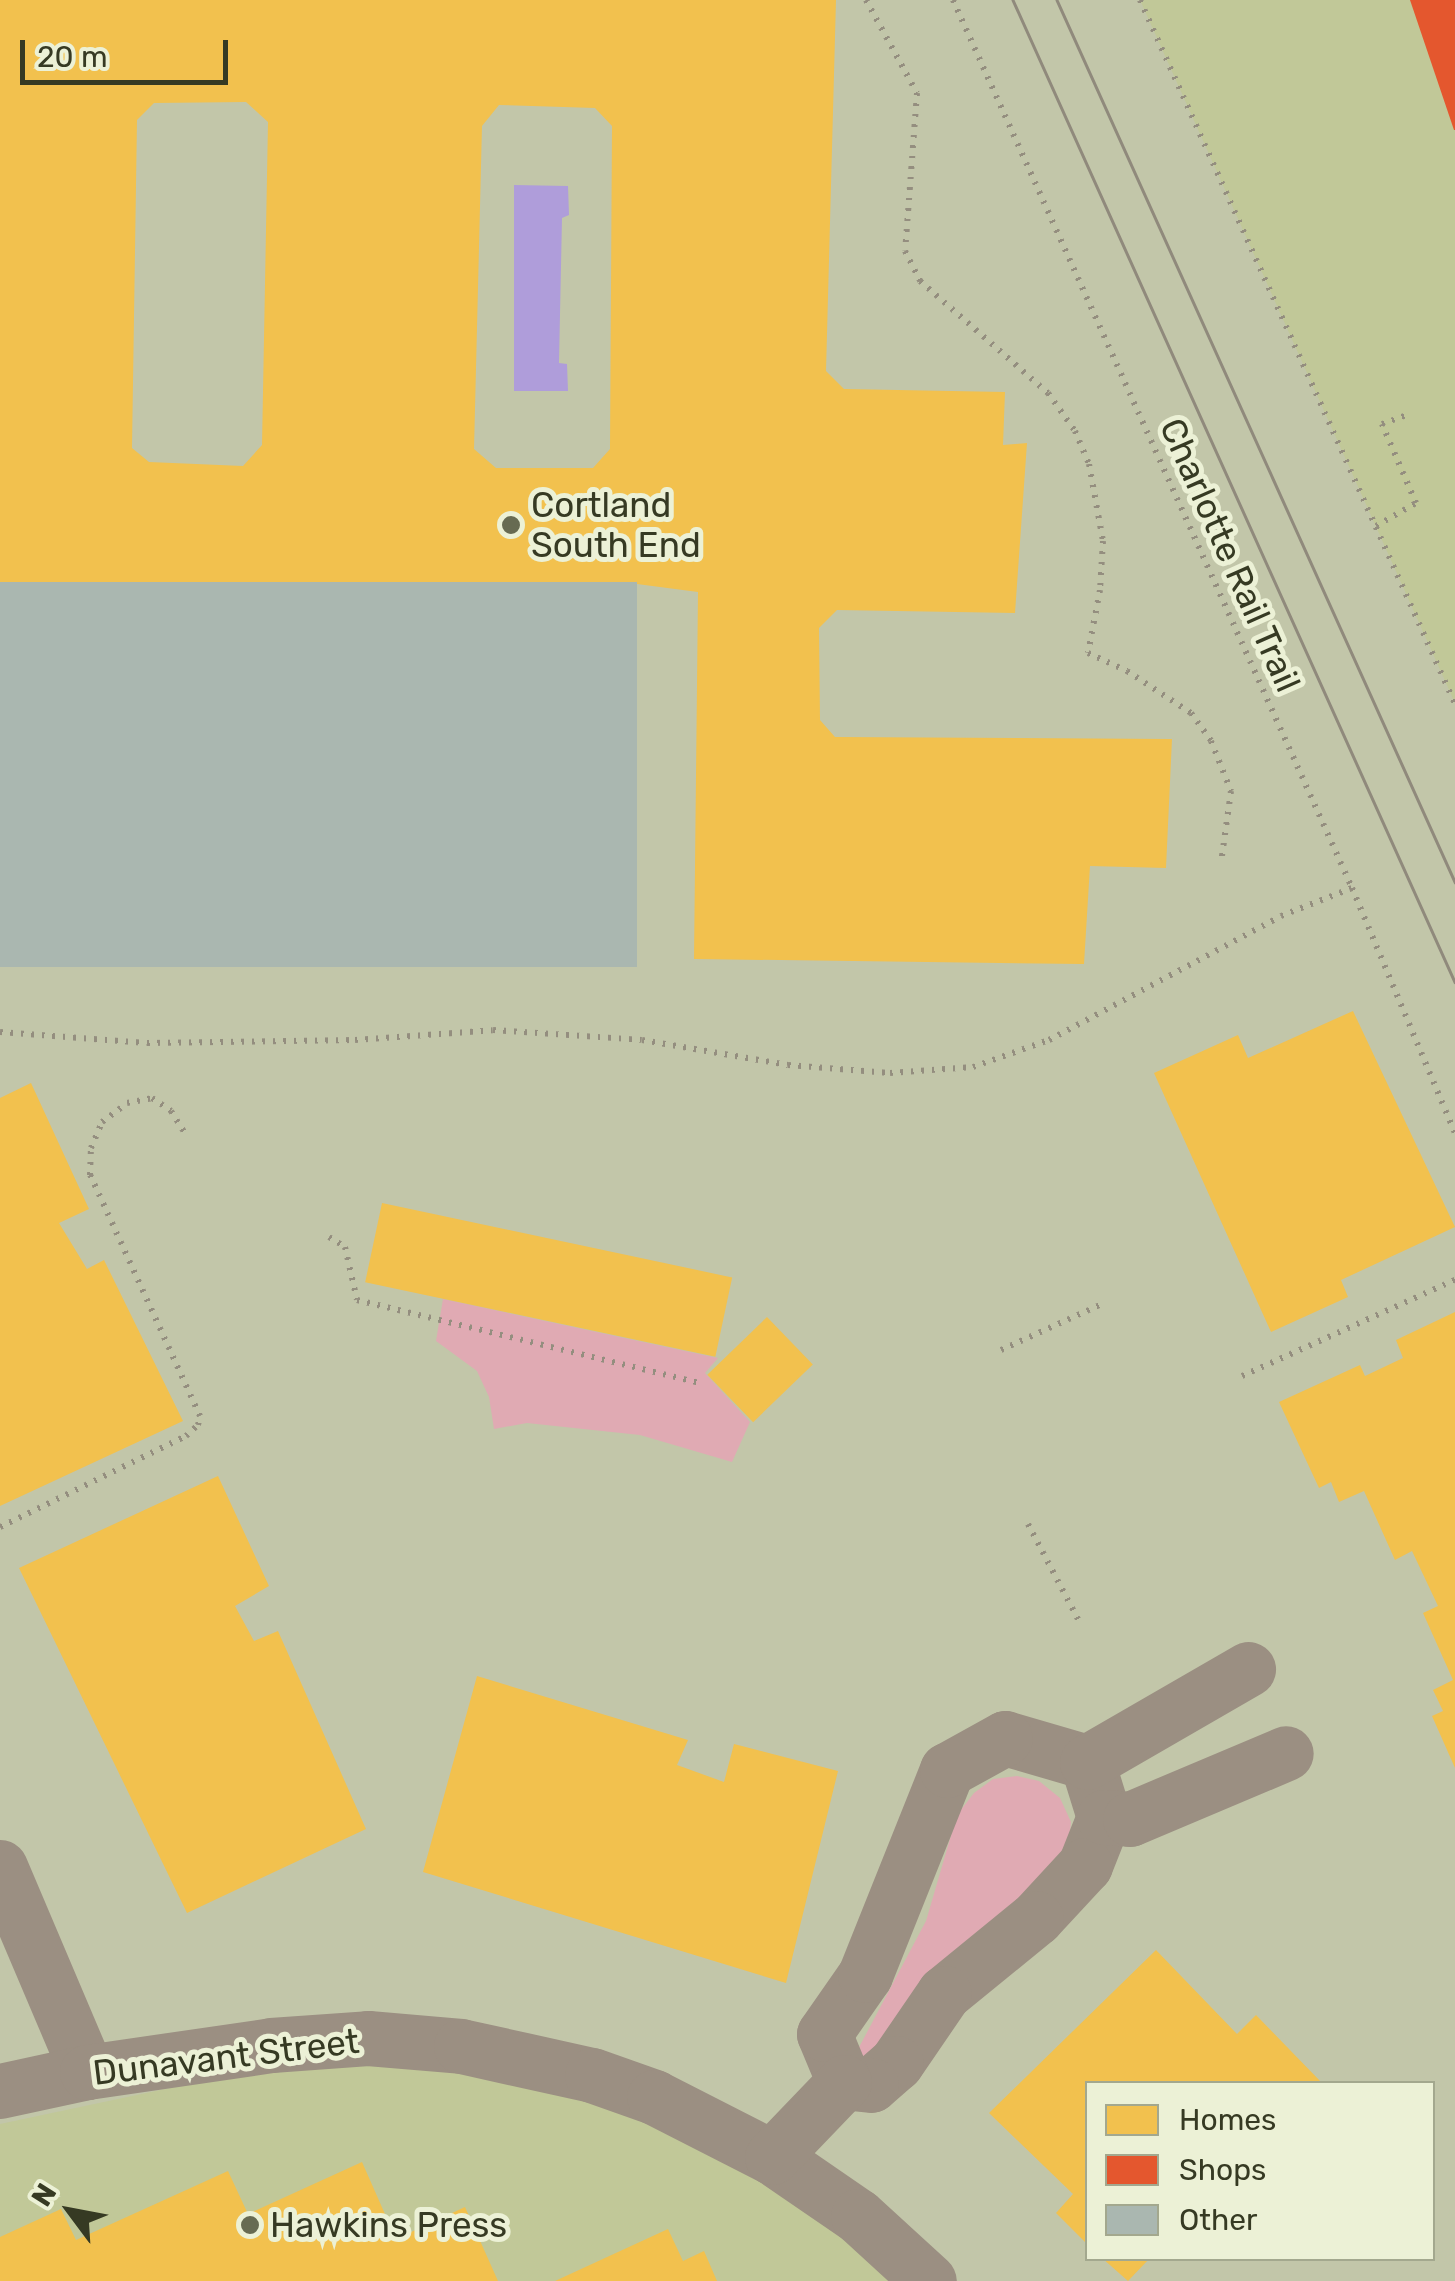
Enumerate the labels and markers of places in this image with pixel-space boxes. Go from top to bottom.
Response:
place label: Cortland South End [531,484,701,566]
marker: Cortland South End [500,514,522,536]
place label: Hawkins Press [270,2204,507,2246]
marker: Hawkins Press [239,2214,261,2236]

